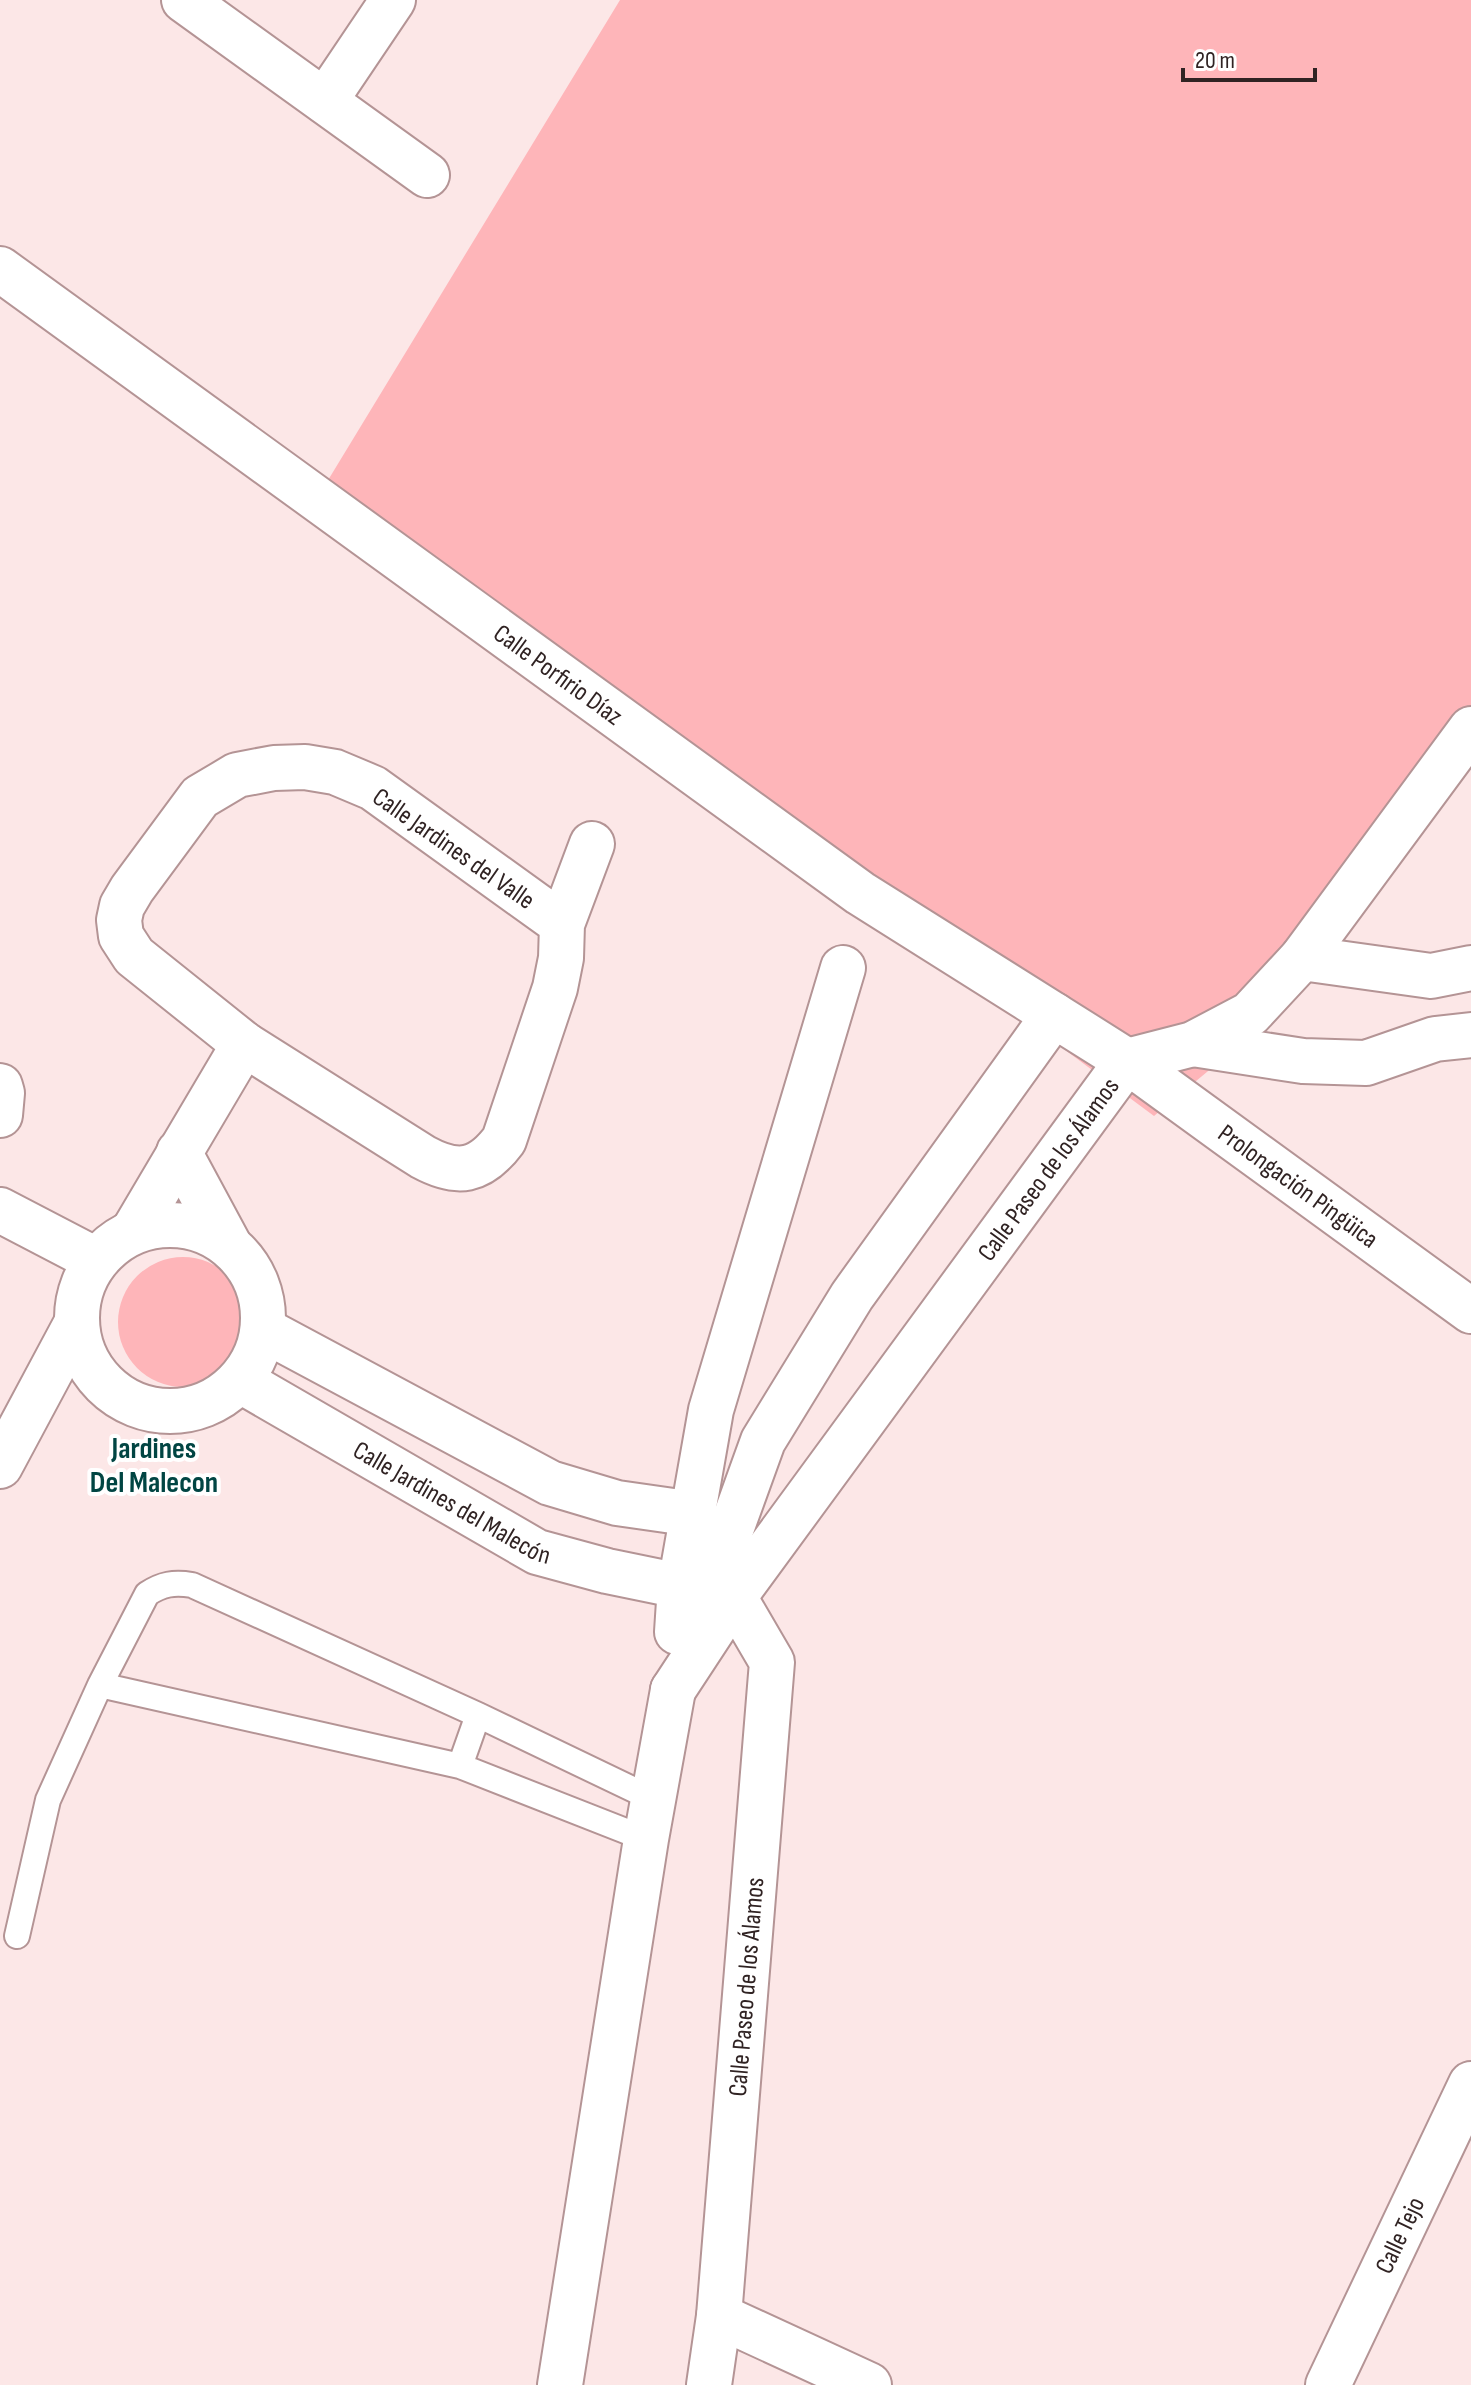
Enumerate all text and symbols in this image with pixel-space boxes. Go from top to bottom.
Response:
scale bar [1183,32,1315,82]
text: 20 m [1195,46,1235,75]
street label: Calle Porfirio Díaz [487,618,628,733]
street label: Calle Jardines del Valle [366,782,540,917]
street label: Calle Paseo de los Álamos [972,1072,1126,1268]
street label: Prolongación Pingüica [1212,1118,1384,1255]
district label: Jardines Del Malecon [90,1431,218,1501]
street label: Calle Jardines del Malecón [347,1435,554,1572]
street label: Calle Paseo de los Álamos [723,1876,771,2098]
street label: Calle Tejo [1369,2192,1432,2279]

